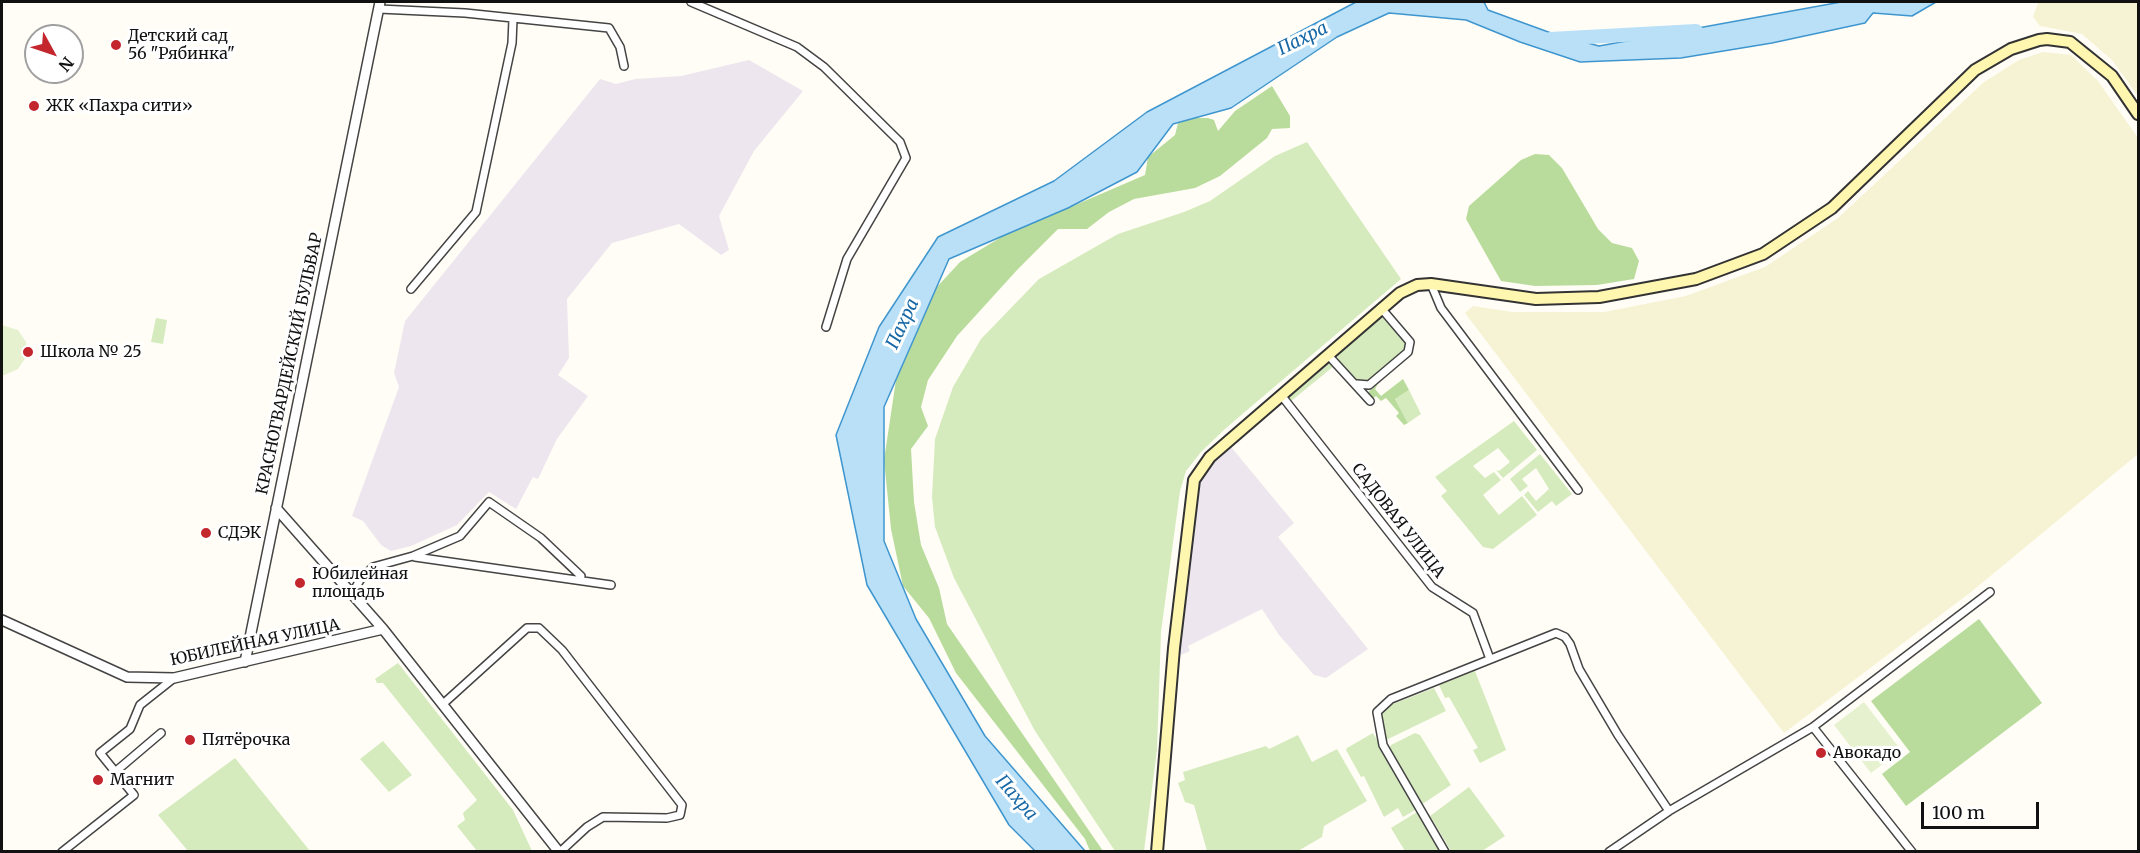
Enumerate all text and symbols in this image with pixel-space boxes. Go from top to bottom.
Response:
water label: Пахра [1274,18,1332,60]
north arrow [24,24,84,84]
place label: Детский сад 56 "Рябинка" [128,26,235,64]
marker: Детский сад 56 "Рябинка" [109,38,123,52]
text: N [55,53,78,76]
place label: ЖК «Пахра сити» [46,96,193,116]
marker: ЖК «Пахра сити» [27,99,41,113]
street label: КРАСНОГВАРДЕЙСКИЙ БУЛЬВАР [253,231,327,497]
water label: Пахра [882,295,924,353]
place label: Школа № 25 [40,342,142,362]
marker: Школа № 25 [21,345,35,359]
street label: САДОВАЯ УЛИЦА [1347,460,1449,582]
place label: СДЭК [218,523,261,543]
marker: СДЭК [199,526,213,540]
place label: Юбилейная площадь [312,564,408,602]
marker: Юбилейная площадь [293,576,307,590]
street label: ЮБИЛЕЙНАЯ УЛИЦА [169,616,341,670]
place label: Пятёрочка [202,730,290,750]
marker: Пятёрочка [183,733,197,747]
place label: Авокадо [1833,743,1901,763]
marker: Авокадо [1814,746,1828,760]
place label: Магнит [110,770,174,790]
water label: Пахра [990,771,1042,825]
marker: Магнит [91,773,105,787]
scale bar [1924,790,2042,828]
text: 100 m [1932,801,1985,824]

